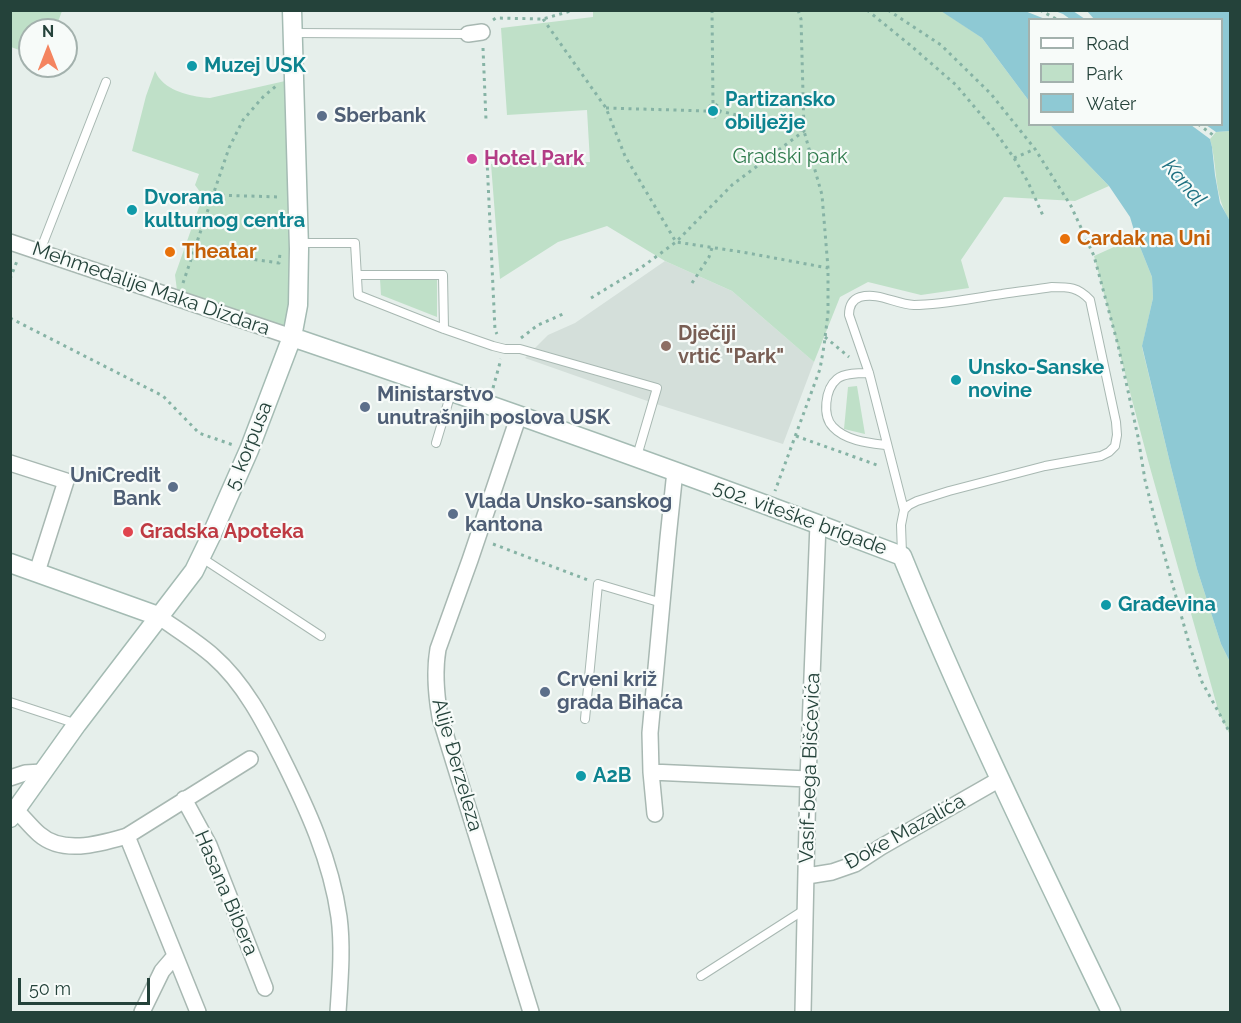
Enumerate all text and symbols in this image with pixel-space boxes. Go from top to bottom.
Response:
north arrow [18,18,78,78]
legend [1028,18,1223,126]
text: N [42,22,54,41]
text: Road [1086,33,1129,54]
place label: Muzej USK [204,54,306,78]
marker: Muzej USK [185,59,199,73]
text: Park [1086,63,1123,84]
place label: Partizansko obilježje [725,88,835,135]
text: Water [1086,93,1136,114]
place label: Sberbank [334,104,426,128]
marker: Partizansko obilježje [706,104,720,118]
marker: Sberbank [315,109,329,123]
park label: Gradski park [732,145,848,169]
place label: Hotel Park [484,147,584,171]
marker: Hotel Park [465,152,479,166]
water label: Kanal [1157,154,1211,212]
place label: Dvorana kulturnog centra [144,186,305,233]
marker: Dvorana kulturnog centra [125,203,139,217]
place label: Cardak na Uni [1077,227,1211,251]
marker: Cardak na Uni [1058,232,1072,246]
street label: Mehmedalije Maka Dizdara [29,237,273,341]
place label: Theatar [182,240,257,264]
marker: Theatar [163,245,177,259]
place label: Dječiji vrtić "Park" [678,322,784,369]
marker: Dječiji vrtić "Park" [659,339,673,353]
place label: Unsko-Sanske novine [968,356,1104,403]
marker: Unsko-Sanske novine [949,373,963,387]
place label: Ministarstvo unutrašnjih poslova USK [377,383,610,430]
street label: 5. korpusa [220,398,278,494]
marker: Ministarstvo unutrašnjih poslova USK [358,400,372,414]
place label: UniCredit Bank [70,464,161,511]
street label: 502. viteške brigade [710,475,890,561]
marker: UniCredit Bank [166,480,180,494]
place label: Vlada Unsko-sanskog kantona [465,490,672,537]
marker: Vlada Unsko-sanskog kantona [446,507,460,521]
place label: Gradska Apoteka [140,520,304,544]
marker: Gradska Apoteka [121,525,135,539]
place label: Građevina [1118,593,1216,617]
marker: Građevina [1099,598,1113,612]
place label: Crveni križ grada Bihaća [557,668,683,715]
street label: Vasif-bega Bišćevića [795,672,825,864]
marker: Crveni križ grada Bihaća [538,685,552,699]
street label: Alije Đerzeleza [427,696,487,834]
place label: A2B [593,764,631,788]
marker: A2B [574,769,588,783]
street label: Đoke Mazalića [841,789,969,875]
street label: Hasana Bibera [189,827,263,959]
scale bar [21,966,153,1004]
text: 50 m [29,978,71,999]

